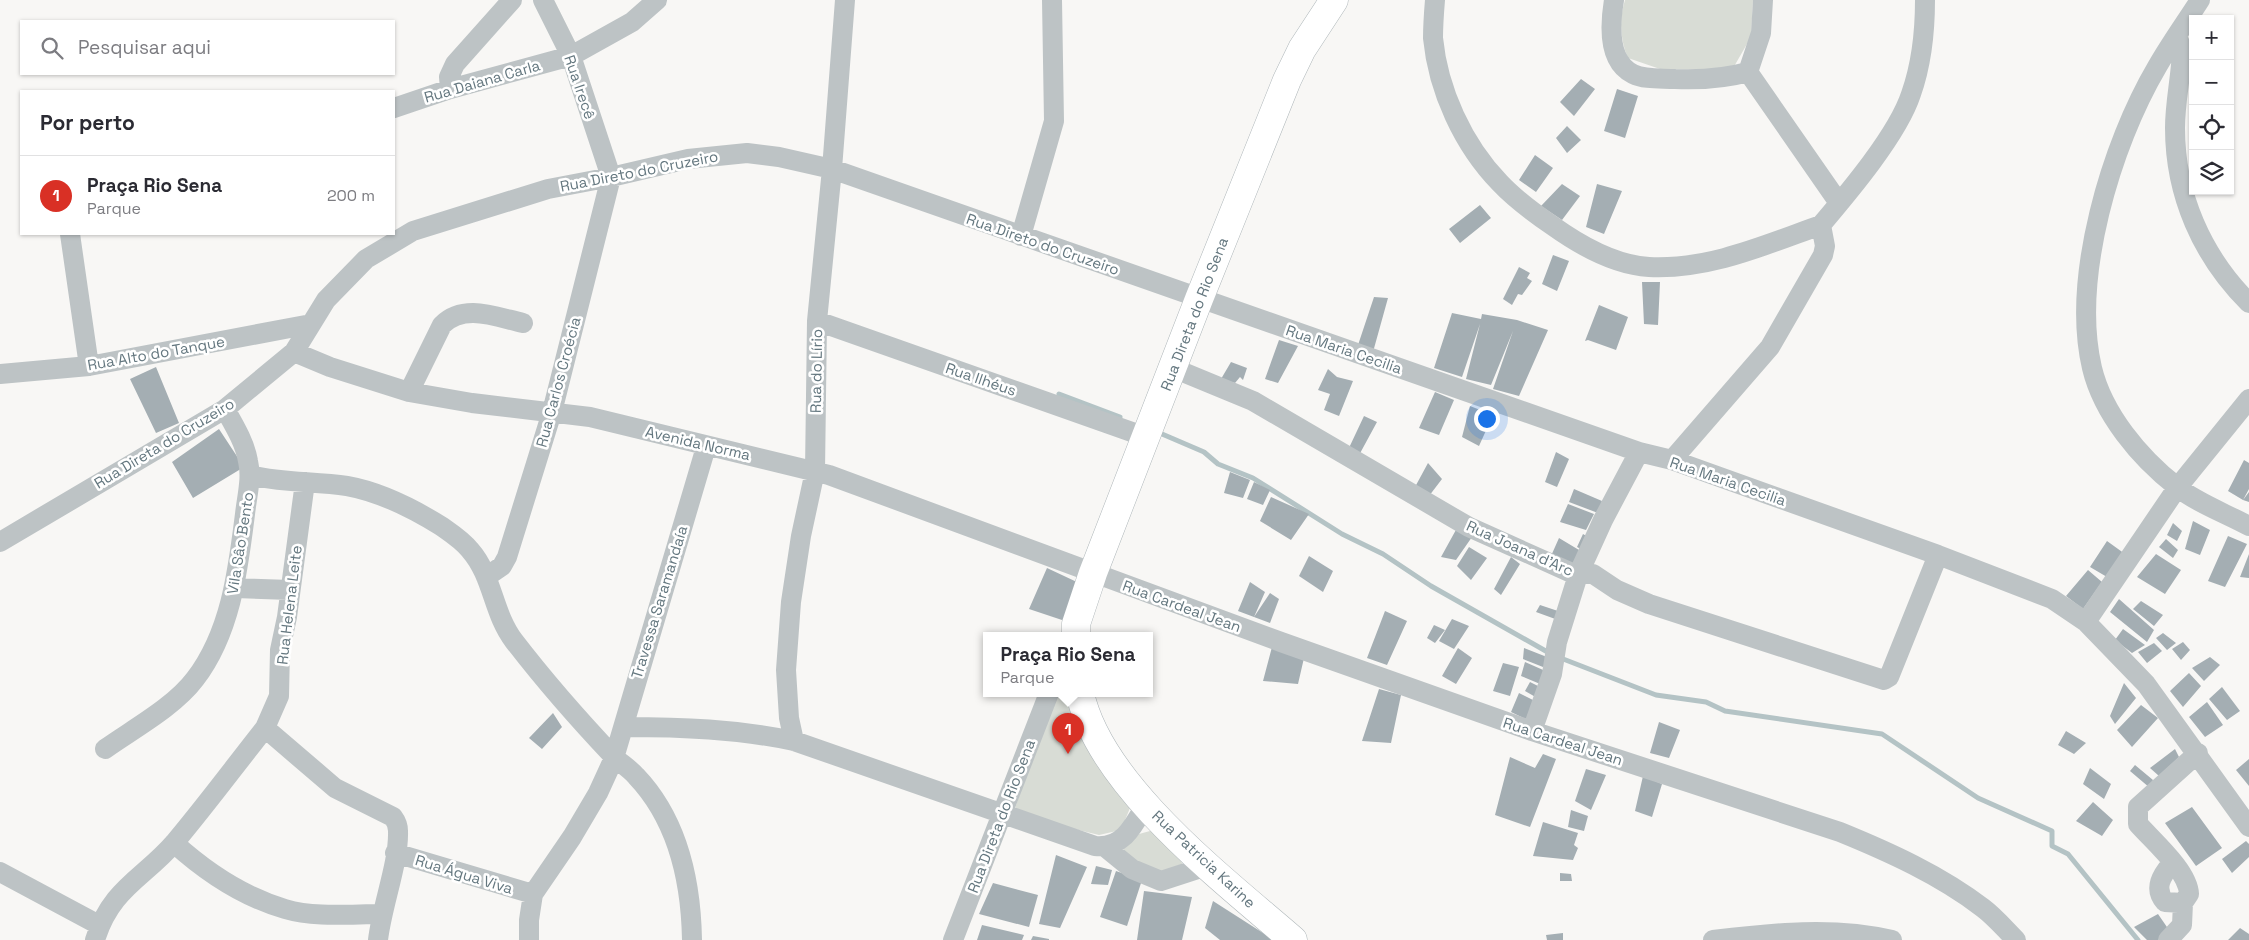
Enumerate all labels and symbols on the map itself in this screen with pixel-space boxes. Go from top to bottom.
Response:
street label: Rua Irecê [560,52,600,122]
street label: Rua Daiana Carla [422,55,543,107]
street label: Rua Direto do Cruzeiro [558,146,720,196]
street label: Rua Direto do Cruzeiro [964,209,1122,279]
street label: Rua Direta do Rio Sena [1156,234,1232,393]
street label: Rua Carlos Croécia [531,314,585,449]
street label: Rua Maria Cecilia [1283,320,1405,378]
street label: Rua do Lírio [806,329,826,413]
street label: Rua Alto do Tanque [86,332,226,374]
street label: Rua Ilhéus [943,358,1019,400]
street label: Rua Direta do Cruzeiro [91,394,237,492]
your location [1474,406,1500,432]
street label: Avenida Norma [644,422,753,464]
street label: Rua Maria Cecilia [1667,452,1789,510]
street label: Vila Sâo Bento [223,490,257,596]
street label: Rua Joana d'Arc [1464,516,1576,580]
street label: Travessa Saramandaía [627,523,691,681]
street label: Rua Helena Leite [272,544,306,666]
street label: Rua Cardeal Jean [1120,576,1244,636]
pin: 1 [1052,713,1084,754]
street label: Rua Cardeal Jean [1501,713,1625,769]
street label: Rua Direta do Rio Sena [963,736,1039,895]
street label: Rua Patricia Karine [1148,806,1260,912]
street label: Rua Água Viva [413,850,515,898]

